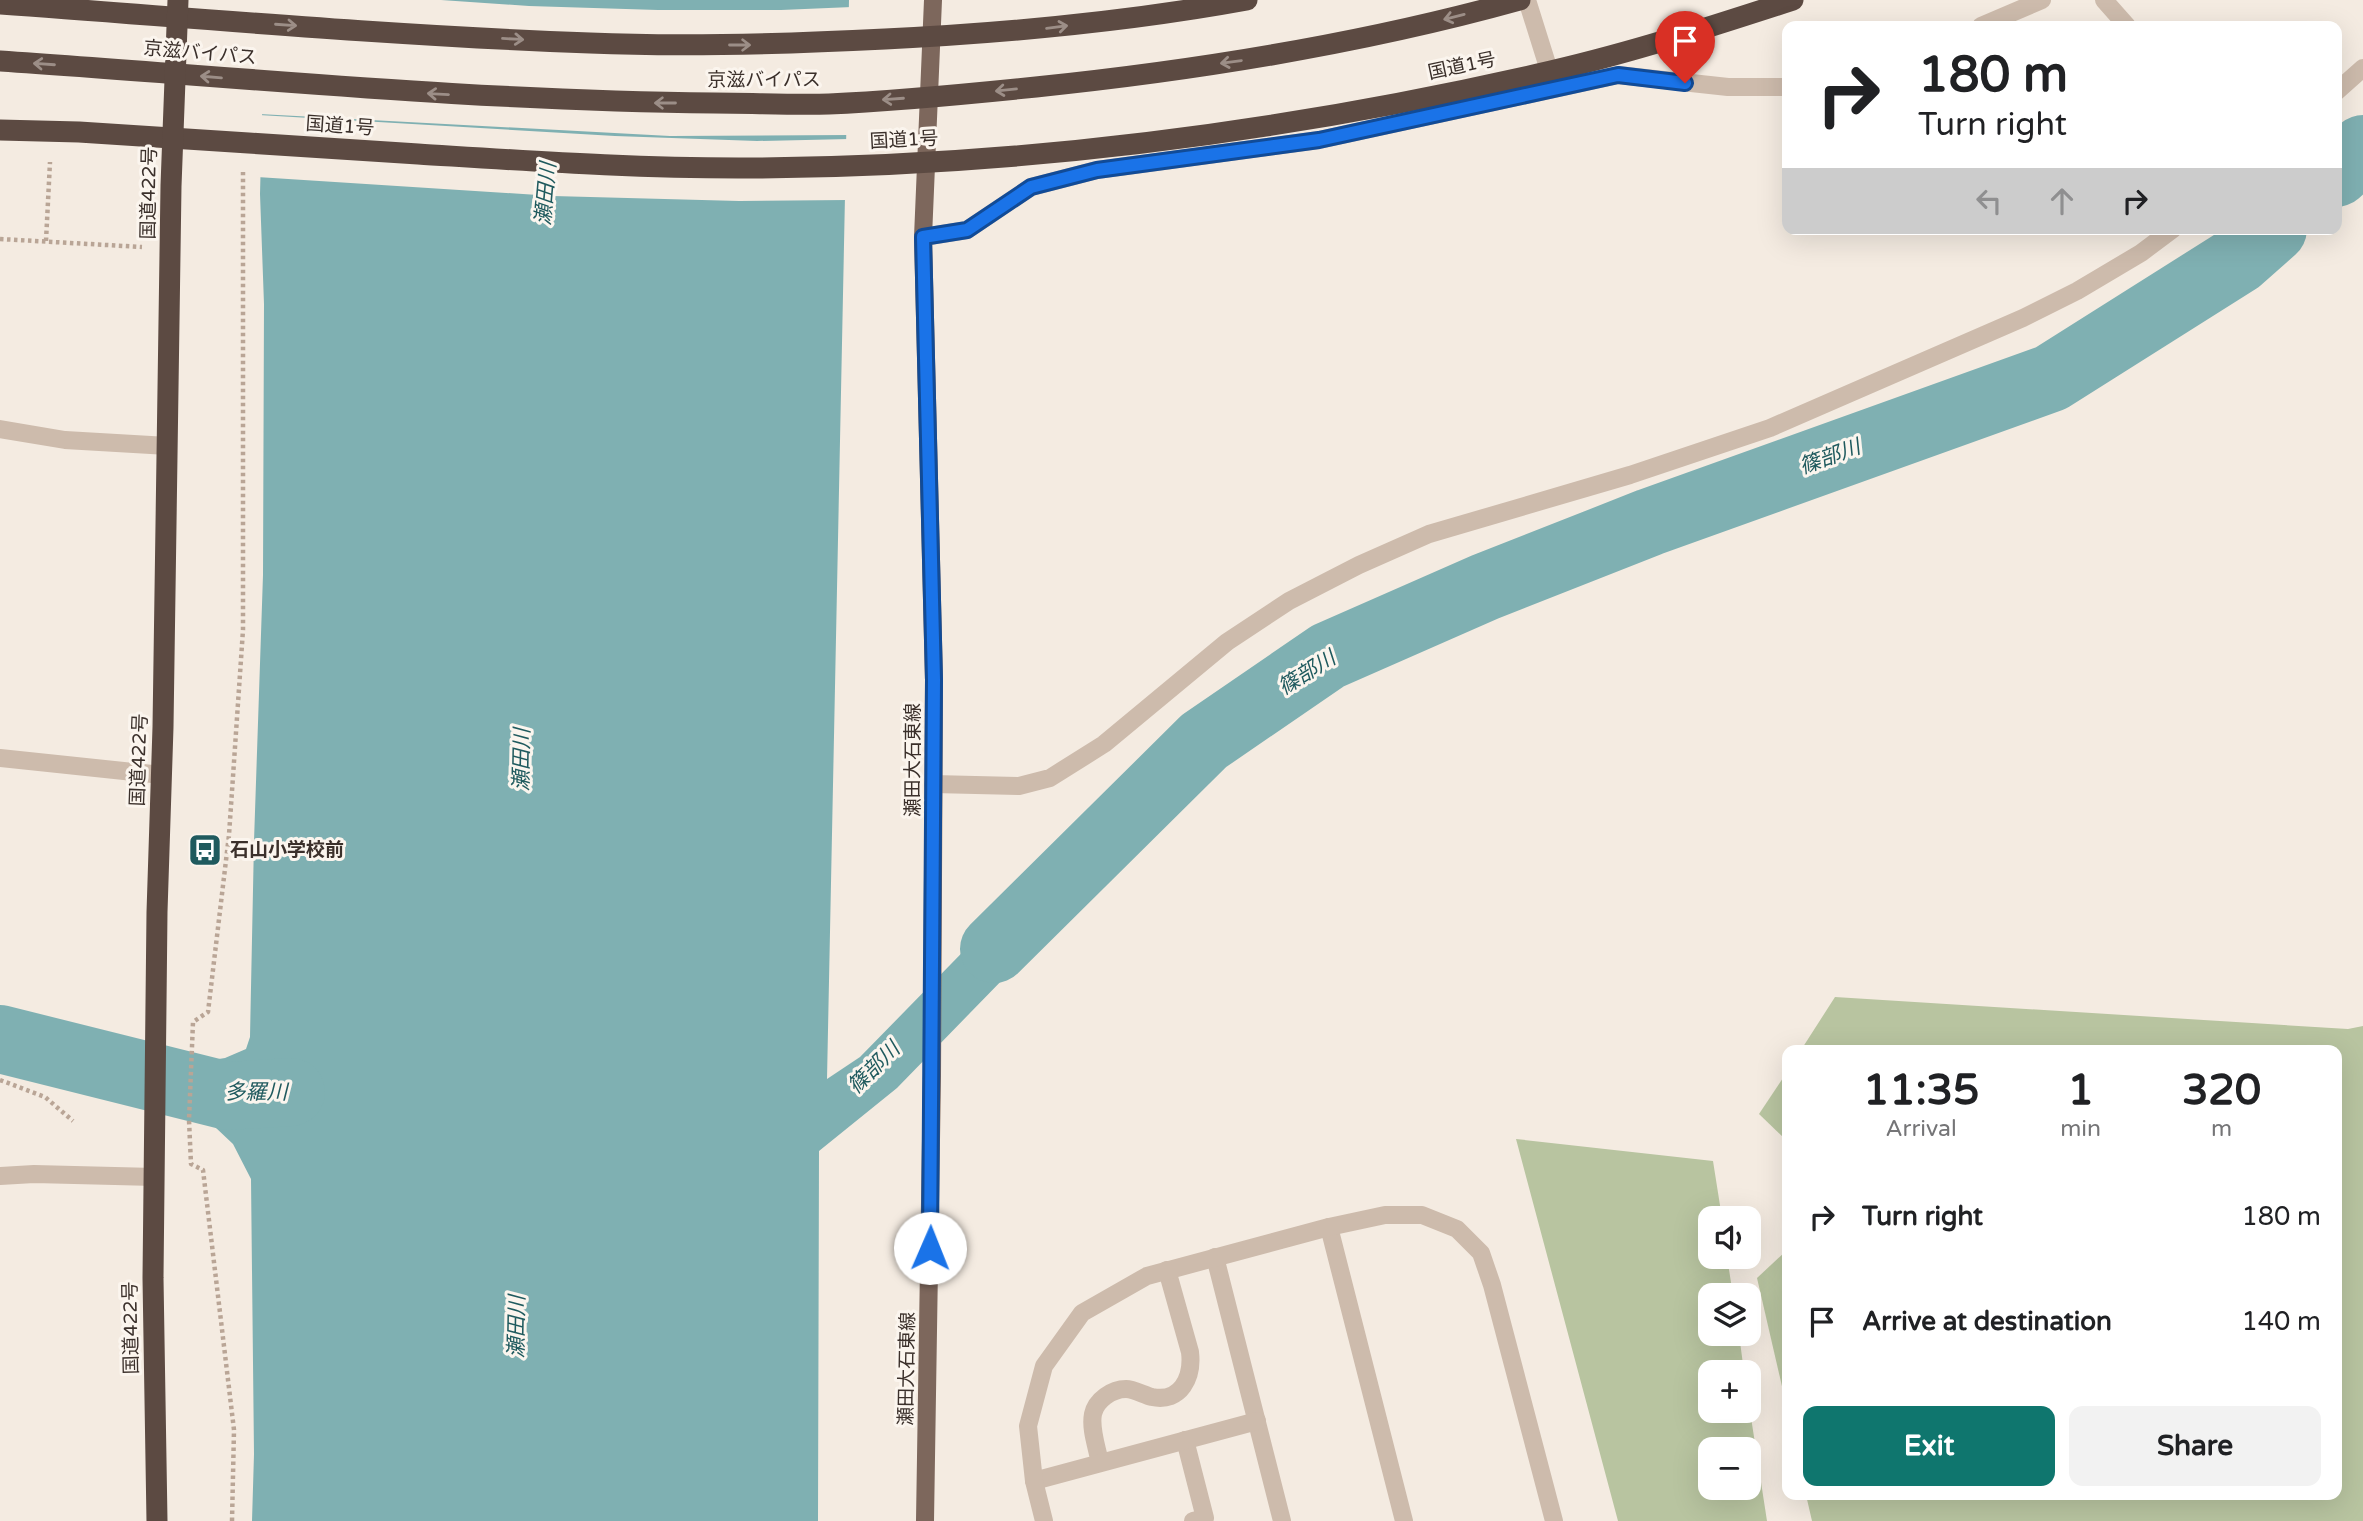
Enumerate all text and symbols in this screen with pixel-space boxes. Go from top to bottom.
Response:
one-way arrow [1443,11,1466,24]
pin [1655,11,1715,83]
one-way arrow [274,19,296,32]
one-way arrow [1045,21,1068,34]
icon: arrive [1666,22,1704,60]
one-way arrow [501,33,523,46]
street label: 京滋バイパス [142,37,258,69]
one-way arrow [728,38,751,51]
text: 180 m [1918,46,2068,105]
street label: 国道1号 [1426,48,1498,84]
icon: right [1803,49,1894,140]
one-way arrow [1220,56,1243,69]
one-way arrow [33,57,55,70]
street label: 京滋バイパス [707,69,821,91]
one-way arrow [200,70,223,83]
one-way arrow [995,83,1017,96]
one-way arrow [427,87,450,100]
one-way arrow [882,93,904,106]
one-way arrow [654,96,677,110]
text: Turn right [1918,106,2067,144]
street label: 国道1号 [305,113,375,139]
street label: 国道1号 [869,127,939,153]
street label: 国道422号 [137,146,161,240]
water label: 瀬田川 [531,160,561,226]
icon: left [1970,182,2008,220]
icon: ahead [2043,182,2081,220]
icon: right [2116,182,2154,220]
water label: 篠部川 [1796,434,1866,480]
water label: 篠部川 [1274,645,1342,700]
street label: 瀬田大石東線 [902,703,924,817]
street label: 国道422号 [126,713,152,807]
water label: 瀬田川 [509,726,535,792]
bus stop icon: 石山小学校前 [186,831,224,869]
place label: 石山小学校前 [230,839,344,861]
water label: 篠部川 [843,1035,907,1099]
text: 11:35 [1863,1065,1979,1116]
text: 1 [2067,1065,2094,1116]
text: 320 [2182,1065,2261,1116]
water label: 多羅川 [225,1080,289,1105]
text: Arrival [1886,1115,1957,1143]
text: min [2060,1115,2101,1143]
text: m [2211,1115,2232,1143]
icon: right [1803,1198,1841,1236]
text: Turn right [1862,1201,1983,1232]
text: 180 m [2241,1201,2321,1232]
map controls [1698,1206,1761,1500]
button: sound [1698,1206,1761,1269]
position arrow [893,1211,967,1285]
street label: 国道422号 [119,1281,143,1375]
button: layers [1698,1283,1761,1346]
water label: 瀬田川 [504,1293,530,1359]
icon: arrive [1803,1303,1841,1341]
text: Arrive at destination [1862,1306,2112,1337]
text: 140 m [2241,1306,2321,1337]
street label: 瀬田大石東線 [895,1312,919,1426]
button: + [1698,1360,1761,1423]
button: Exit [1803,1406,2055,1486]
button: Share [2069,1406,2321,1486]
button: − [1698,1437,1761,1500]

